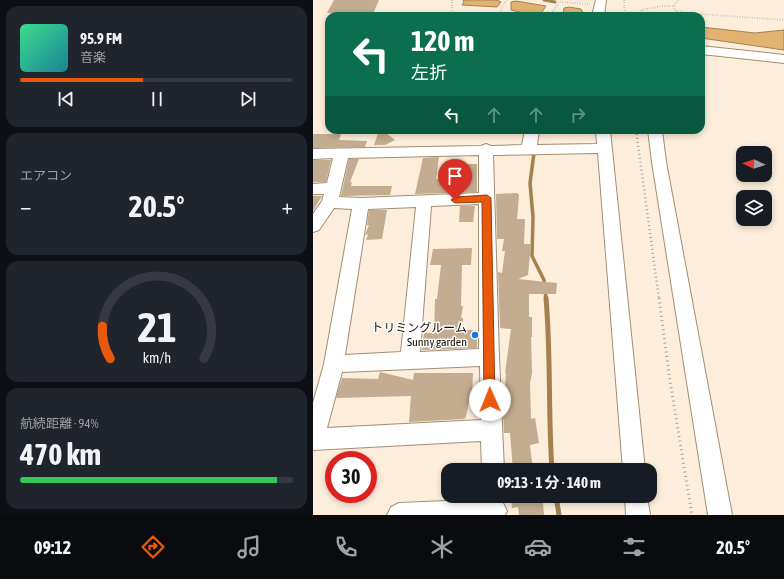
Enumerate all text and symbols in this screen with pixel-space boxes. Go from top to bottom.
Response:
text: 120 m [411,25,474,57]
icon: left [345,28,397,80]
text: 95.9 FM [80,30,122,47]
text: 音楽 [80,50,106,65]
text: 左折 [411,62,447,83]
icon: previous [55,88,77,110]
icon: pause [146,88,168,110]
icon: next [237,88,259,110]
icon: left [441,104,463,126]
icon: ahead [483,104,505,126]
icon: ahead [525,104,547,126]
icon: right [567,104,589,126]
north arrow [736,146,772,182]
map controls [736,146,772,226]
pin [438,159,472,200]
icon: arrive [444,165,466,187]
text: エアコン [20,168,72,183]
text: 20.5° [129,189,184,223]
button: layers [736,190,772,226]
text: − [20,193,31,219]
text: + [282,193,293,219]
text: 21 [137,303,176,351]
place label: トリミングルーム Sunny garden [371,321,467,349]
marker: トリミングルーム Sunny garden [470,330,480,340]
text: km/h [142,350,171,366]
position arrow [469,379,511,421]
text: 航続距離 · 94% [20,416,99,431]
text: 470 km [20,437,101,471]
speed limit sign: 30 [325,451,377,503]
text: 09:13 · 1 分 · 140 m [497,474,601,491]
icon: directions [139,533,167,561]
icon: music [235,533,263,561]
icon: phone [332,533,360,561]
icon: climate [428,533,456,561]
icon: car [524,533,552,561]
icon: filters [620,533,648,561]
text: 09:12 [34,537,71,558]
text: 20.5° [716,537,750,558]

